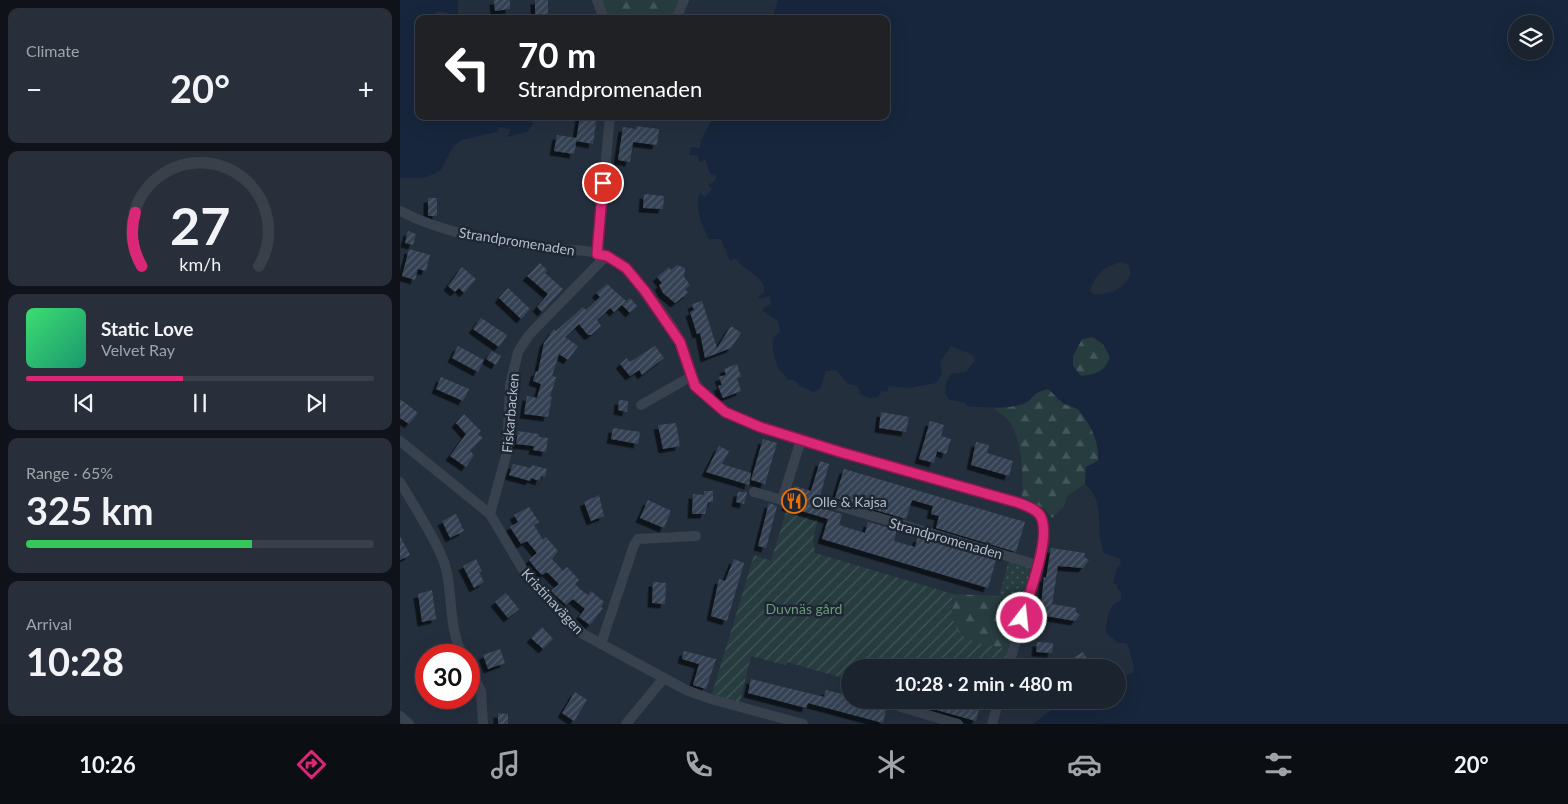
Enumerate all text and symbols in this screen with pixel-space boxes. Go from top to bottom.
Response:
map controls [1508,15,1553,60]
button: layers [1508,15,1553,60]
text: 70 m [518,33,596,75]
icon: left [435,35,500,100]
text: Climate [26,41,79,60]
text: 20° [170,65,230,111]
text: − [26,72,42,106]
text: + [358,72,374,106]
text: Strandpromenaden [518,75,702,102]
pin [582,162,624,204]
icon: arrive [589,169,617,197]
text: 27 [170,194,230,256]
street label: Strandpromenaden [458,223,576,259]
text: km/h [179,253,221,275]
text: Static Love [101,317,193,340]
text: Velvet Ray [101,340,175,359]
street label: Fiskarbacken [498,372,522,454]
icon: previous [70,389,98,417]
icon: pause [186,389,214,417]
icon: next [302,389,330,417]
text: Range · 65% [26,463,113,482]
text: 325 km [26,487,154,533]
restaurant icon: Olle & Kajsa [781,488,807,514]
place label: Olle & Kajsa [812,493,887,510]
street label: Strandpromenaden [887,514,1005,562]
street label: Kristinavägen [518,565,588,637]
position arrow [995,591,1047,643]
park label: Duvnäs gård [766,600,842,617]
text: Arrival [26,614,72,633]
text: 10:28 [26,638,124,684]
speed limit sign: 30 [415,644,480,709]
text: 10:28 · 2 min · 480 m [894,672,1073,695]
icon: directions [294,747,329,782]
icon: music [488,747,523,782]
icon: phone [681,747,716,782]
icon: climate [874,747,909,782]
icon: car [1067,747,1102,782]
icon: filters [1261,747,1296,782]
text: 10:26 [79,751,136,778]
text: 20° [1454,751,1489,778]

